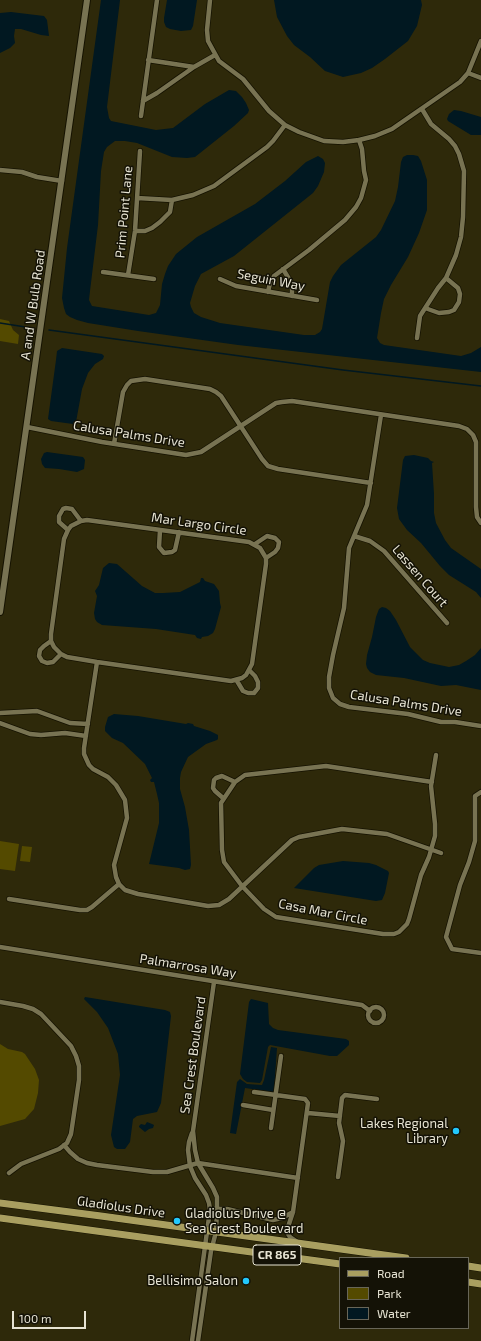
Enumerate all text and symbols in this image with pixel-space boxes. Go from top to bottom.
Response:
street label: Prim Point Lane [112,165,136,259]
street label: A and W Bulb Road [18,249,48,361]
street label: Seguin Way [236,266,306,294]
street label: Calusa Palms Drive [72,417,186,451]
street label: Mar Largo Circle [150,510,248,538]
street label: Lassen Court [389,542,451,610]
street label: Calusa Palms Drive [349,686,463,720]
street label: Casa Mar Circle [277,896,369,928]
street label: Palmarrosa Way [139,951,237,981]
street label: Sea Crest Boulevard [177,995,209,1115]
place label: Lakes Regional Library [360,1116,448,1147]
marker: Lakes Regional Library [451,1126,461,1136]
street label: Gladiolus Drive [76,1193,166,1221]
place label: Gladiolus Drive @ Sea Crest Boulevard [185,1206,303,1237]
marker: Gladiolus Drive @ Sea Crest Boulevard [172,1216,182,1226]
road number: CR 865 [253,1245,301,1265]
legend [339,1257,469,1329]
text: Road [377,1266,405,1280]
place label: Bellisimo Salon [147,1273,238,1289]
marker: Bellisimo Salon [241,1276,251,1286]
text: Park [377,1286,402,1300]
scale bar [14,1303,88,1329]
text: Water [377,1306,411,1320]
text: 100 m [19,1311,51,1325]

